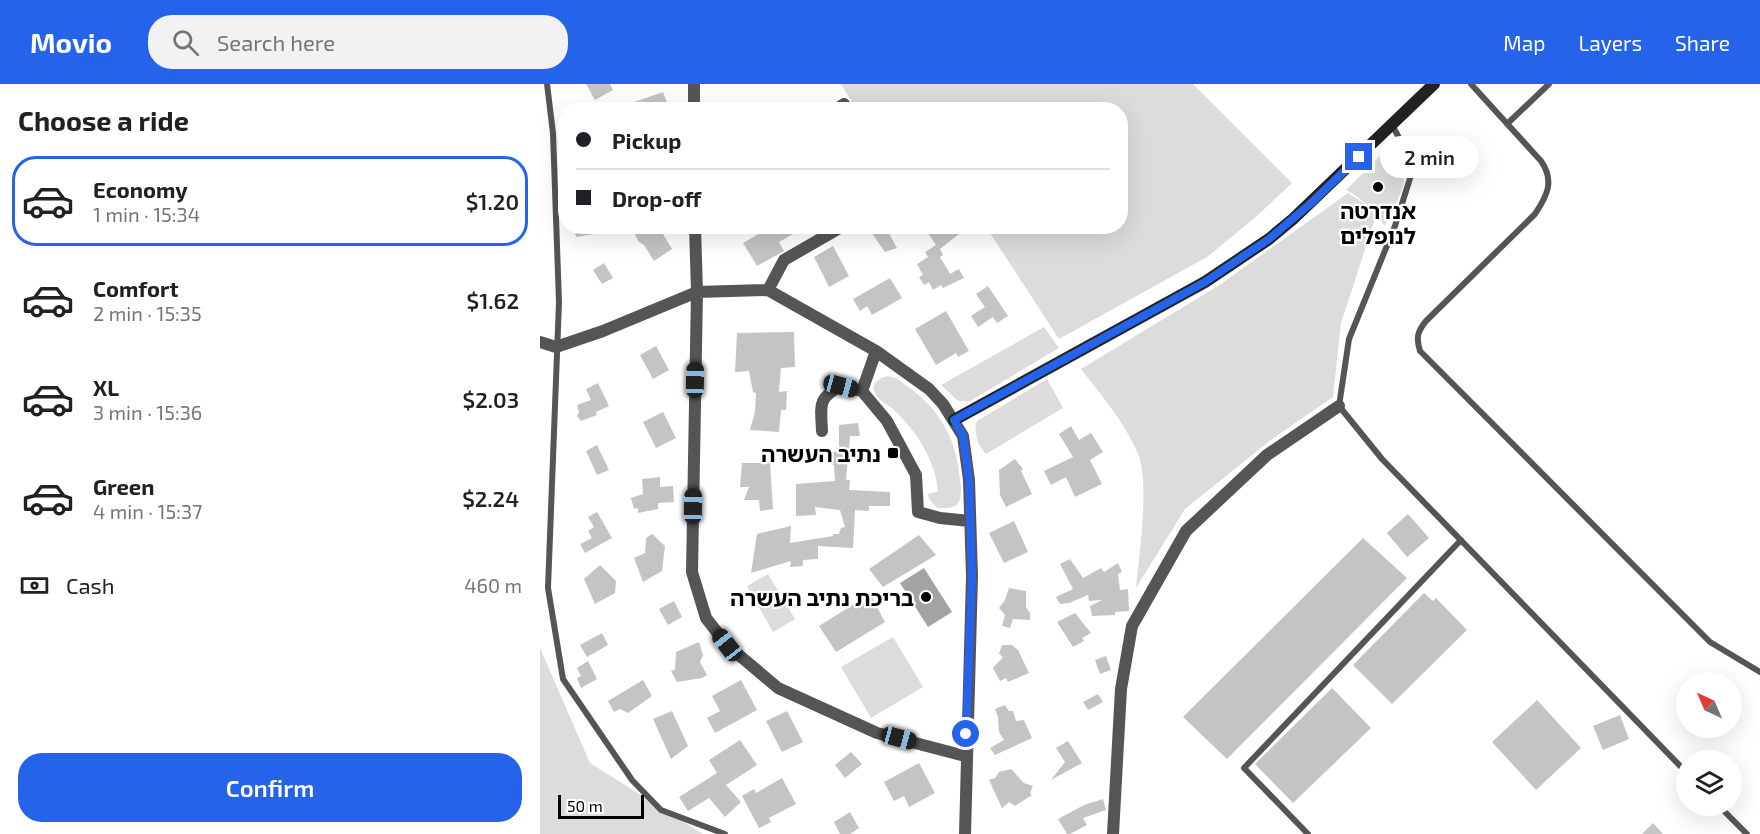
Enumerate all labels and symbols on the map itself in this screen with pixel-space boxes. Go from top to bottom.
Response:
callout: 2 min [1380,136,1479,178]
route end [1345,143,1372,170]
marker: אנדרטה לנופלים [1371,180,1385,194]
place label: אנדרטה לנופלים [1340,197,1416,248]
car [686,362,704,398]
car [821,373,861,399]
place label: נתיב העשרה [761,440,881,466]
marker: נתיב העשרה [886,446,900,460]
car [684,488,702,524]
place label: בריכת נתיב העשרה [730,584,914,610]
marker: בריכת נתיב העשרה [919,590,933,604]
car [709,625,745,665]
north arrow [1676,672,1742,738]
route start [952,720,979,747]
car [879,725,919,751]
scale bar [558,792,644,820]

